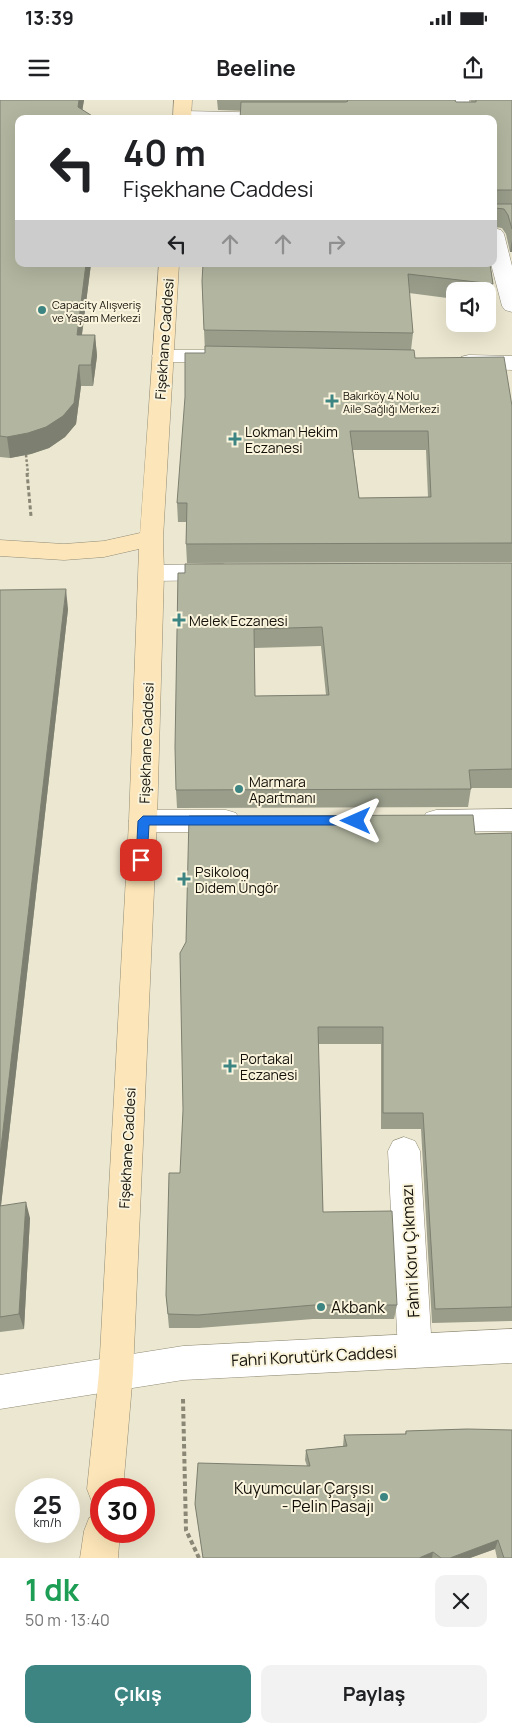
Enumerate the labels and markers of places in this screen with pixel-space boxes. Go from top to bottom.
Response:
place label: Capacity Alışveriş ve Yaşam Merkezi [52,297,141,325]
marker: Capacity Alışveriş ve Yaşam Merkezi [36,304,48,316]
place label: Bakırköy 4 Nolu Aile Sağlığı Merkezi [343,388,439,416]
marker: Bakırköy 4 Nolu Aile Sağlığı Merkezi [325,394,339,408]
place label: Lokman Hekim Eczanesi [245,422,338,457]
marker: Lokman Hekim Eczanesi [229,433,241,445]
place label: Melek Eczanesi [189,611,288,630]
marker: Melek Eczanesi [173,614,185,626]
place label: Marmara Apartmanı [249,772,316,807]
marker: Marmara Apartmanı [233,783,245,795]
pin [120,839,162,881]
place label: Psikolog Didem Üngör [195,862,278,897]
marker: Psikolog Didem Üngör [177,872,191,886]
place label: Portakal Eczanesi [240,1049,298,1084]
marker: Portakal Eczanesi [224,1060,236,1072]
place label: Akbank [331,1296,386,1318]
marker: Akbank [315,1301,327,1313]
place label: Kuyumcular Çarşısı - Pelin Pasajı [234,1477,374,1517]
marker: Kuyumcular Çarşısı - Pelin Pasajı [378,1491,390,1503]

